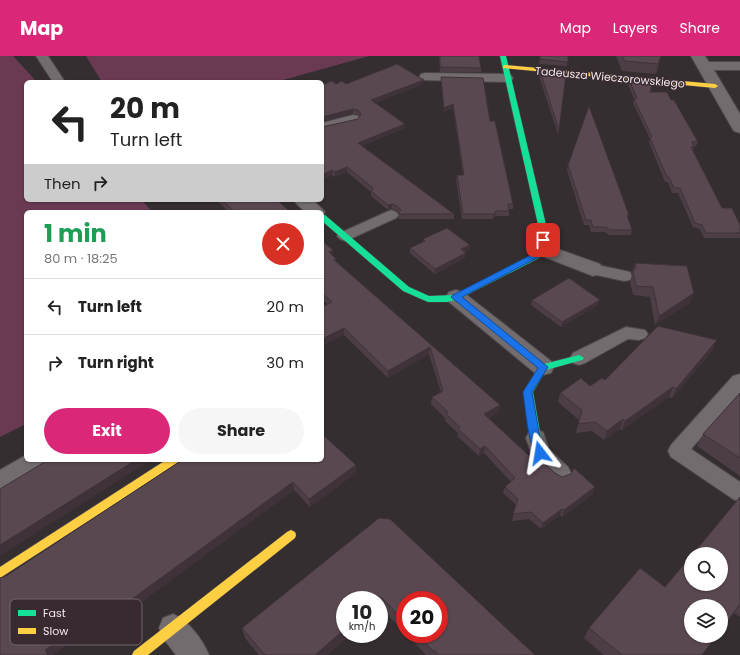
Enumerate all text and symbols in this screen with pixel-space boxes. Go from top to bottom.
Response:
text: Map [20,15,63,42]
text: Map [560,18,591,38]
text: Layers [613,18,657,38]
text: Share [679,18,720,38]
street label: Tadeusza Wieczorowskiego [534,62,686,92]
text: 20 m [110,89,180,128]
icon: left [44,96,96,148]
text: Turn left [110,127,182,152]
icon: right [89,172,111,194]
text: Then [44,173,81,194]
text: 1 min [44,217,107,250]
button: close [262,223,304,265]
pin [526,223,560,257]
icon: arrive [532,229,554,251]
text: 80 m · 18:25 [44,249,118,268]
icon: left [44,296,66,318]
text: Turn left [78,296,142,317]
text: 20 m [266,296,304,317]
icon: right [44,352,66,374]
text: Turn right [78,352,154,373]
text: 30 m [266,352,304,373]
button: Exit [44,408,170,454]
button: Share [178,408,304,454]
position arrow [519,432,561,474]
map controls [684,547,728,643]
button: search [684,547,728,591]
speed limit sign: 20 [396,591,448,643]
text: 10 [352,598,372,626]
legend [10,599,142,645]
button: layers [684,599,728,643]
text: Fast [43,605,66,621]
text: km/h [349,619,375,634]
text: Slow [43,623,68,639]

